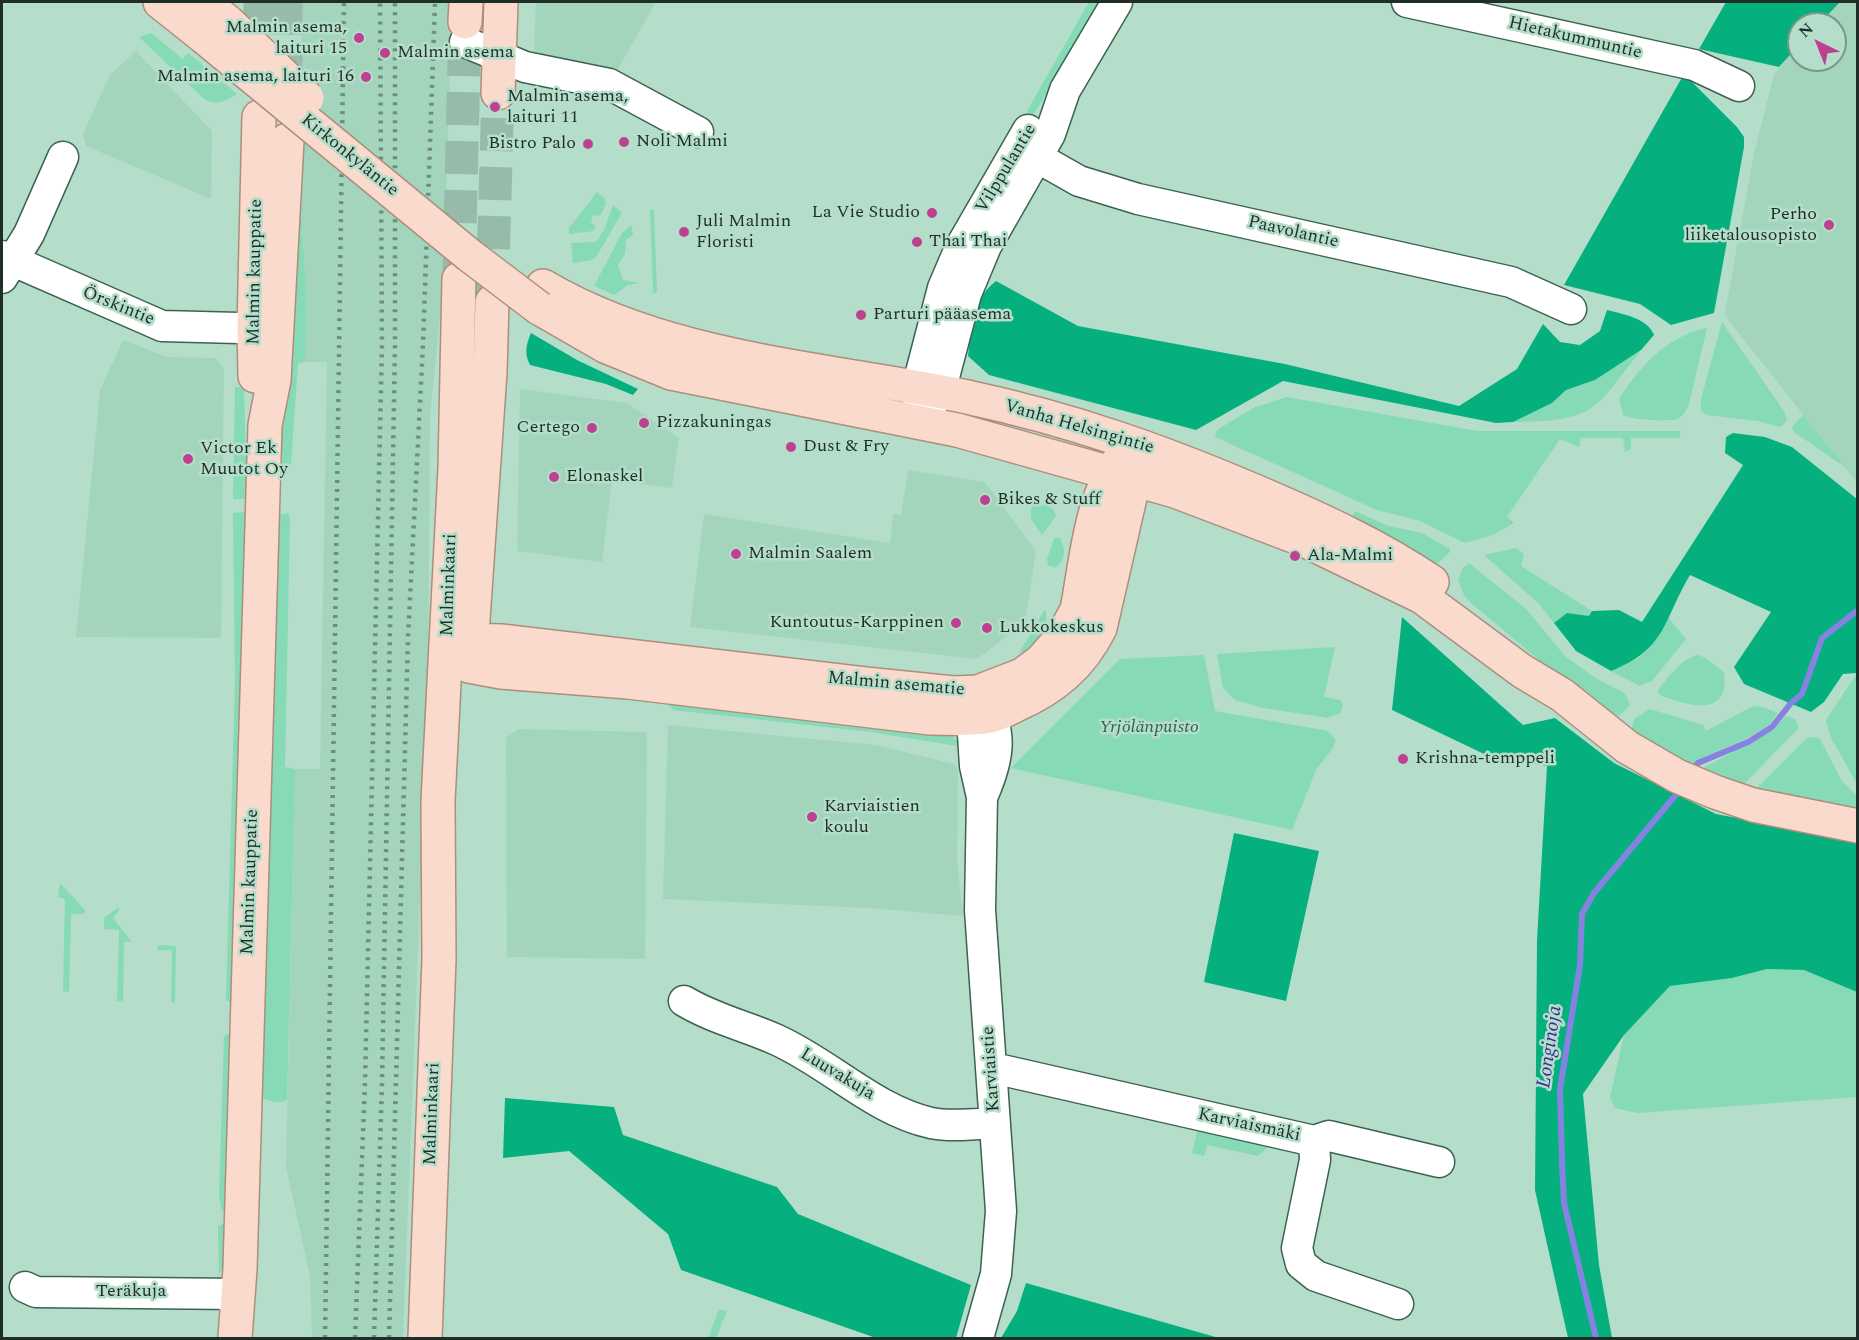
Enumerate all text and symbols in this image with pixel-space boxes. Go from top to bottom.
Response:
north arrow [1787,12,1847,72]
street label: Hietakummuntie [1506,13,1644,65]
place label: Malmin asema, laituri 15 [226,17,347,60]
text: N [1793,17,1819,44]
marker: Malmin asema, laituri 15 [352,31,366,45]
place label: Malmin asema [397,42,514,64]
marker: Malmin asema [378,46,392,60]
place label: Malmin asema, laituri 16 [157,66,354,88]
marker: Malmin asema, laituri 16 [359,70,373,84]
place label: Malmin asema, laituri 11 [507,86,628,128]
marker: Malmin asema, laituri 11 [488,100,502,114]
street label: Kirkonkyläntie [296,110,402,202]
street label: Vilppulantie [972,121,1042,217]
place label: Noli Malmi [636,131,728,153]
place label: Bistro Palo [488,133,576,155]
marker: Noli Malmi [617,135,631,149]
marker: Bistro Palo [581,137,595,151]
street label: Malmin kauppatie [244,199,268,345]
place label: La Vie Studio [812,202,920,224]
place label: Perho liiketalousopisto [1685,204,1817,246]
marker: La Vie Studio [925,206,939,220]
place label: Juli Malmin Floristi [696,211,791,254]
street label: Paavolantie [1246,212,1340,254]
marker: Perho liiketalousopisto [1822,218,1836,232]
marker: Juli Malmin Floristi [677,225,691,239]
place label: Thai Thai [929,231,1007,253]
marker: Thai Thai [910,235,924,249]
street label: Örskintie [79,283,157,331]
place label: Parturi pääasema [873,304,1011,326]
marker: Parturi pääasema [854,308,868,322]
street label: Vanha Helsingintie [1002,396,1156,460]
place label: Pizzakuningas [656,412,772,434]
marker: Pizzakuningas [637,416,651,430]
place label: Certego [517,417,580,439]
marker: Certego [585,421,599,435]
place label: Dust & Fry [803,436,889,458]
place label: Victor Ek Muutot Oy [200,438,288,480]
marker: Dust & Fry [784,440,798,454]
marker: Victor Ek Muutot Oy [181,452,195,466]
place label: Elonaskel [566,466,643,488]
marker: Elonaskel [547,470,561,484]
place label: Bikes & Stuff [997,489,1101,511]
marker: Bikes & Stuff [978,493,992,507]
street label: Malminkaari [437,533,463,637]
place label: Malmin Saalem [748,543,872,565]
place label: Ala-Malmi [1307,545,1393,567]
marker: Malmin Saalem [729,547,743,561]
marker: Ala-Malmi [1288,549,1302,563]
place label: Kuntoutus-Karppinen [770,612,944,634]
marker: Kuntoutus-Karppinen [949,616,963,630]
place label: Lukkokeskus [999,617,1104,639]
marker: Lukkokeskus [980,621,994,635]
street label: Malmin asematie [827,668,965,702]
park label: Yrjölänpuisto [1099,717,1199,739]
place label: Krishna-temppeli [1415,748,1555,770]
marker: Krishna-temppeli [1396,752,1410,766]
place label: Karviaistien koulu [824,796,920,838]
street label: Malmin kauppatie [238,809,264,955]
marker: Karviaistien koulu [805,810,819,824]
water label: Longinoja [1533,1004,1569,1090]
street label: Karviaistie [978,1026,1006,1112]
street label: Luuvakuja [796,1044,878,1106]
street label: Malminkaari [420,1062,446,1166]
street label: Karviaismäki [1196,1105,1302,1147]
street label: Teräkuja [96,1281,166,1303]

